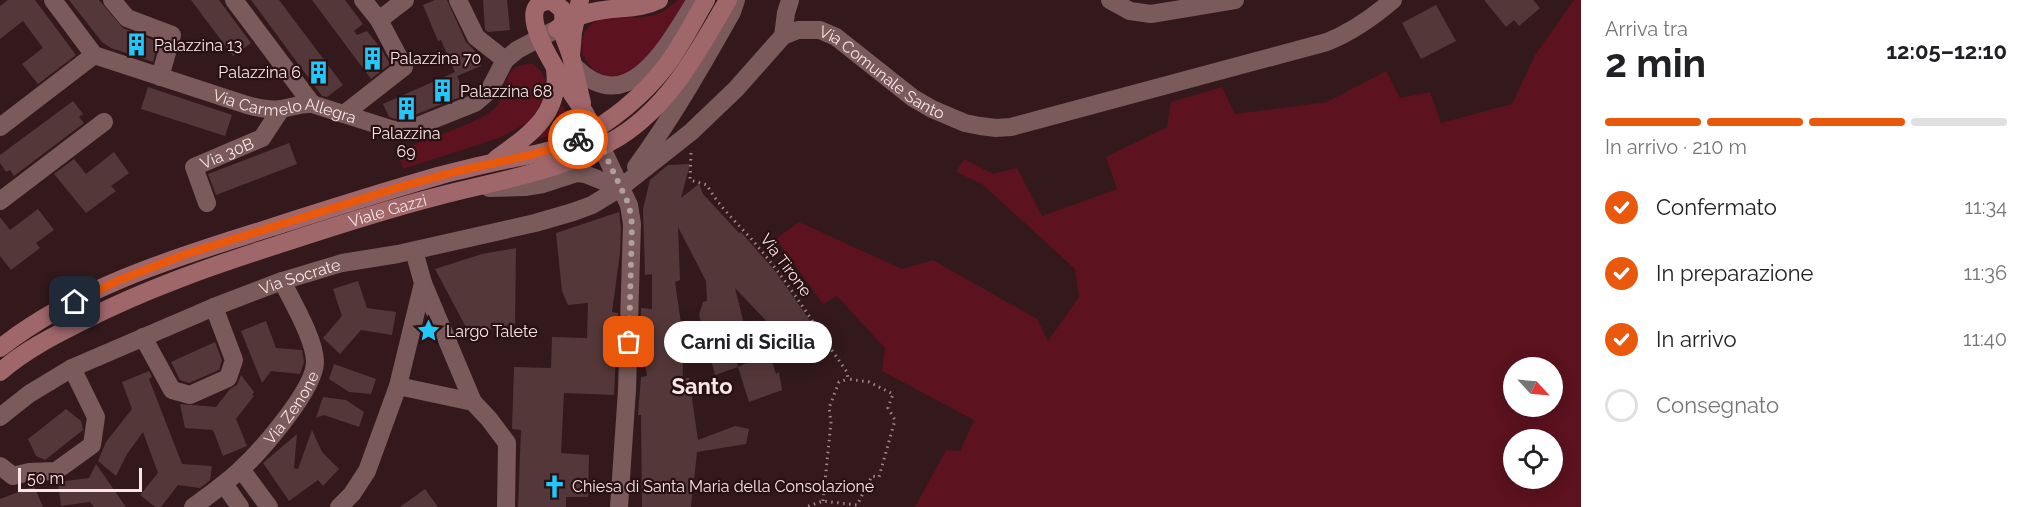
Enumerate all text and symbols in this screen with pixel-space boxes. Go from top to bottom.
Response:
text: Arriva tra [1605,17,1688,41]
street label: Via Comunale Santo [816,21,948,123]
building icon: Palazzina 13 [123,32,149,58]
place label: Palazzina 13 [154,36,242,55]
text: 12:05–12:10 [1886,38,2007,64]
text: 2 min [1605,40,1706,86]
building icon: Palazzina 70 [359,45,385,71]
place label: Palazzina 70 [390,49,481,68]
building icon: Palazzina 6 [306,59,332,85]
place label: Palazzina 6 [218,63,301,82]
building icon: Palazzina 68 [429,78,455,104]
place label: Palazzina 68 [460,82,552,101]
street label: Via Carmelo Allegra [211,85,359,127]
building icon: Palazzina 69 [393,95,419,121]
courier [548,109,608,169]
icon: bike [562,123,595,156]
place label: Palazzina 69 [372,124,440,161]
street label: Via 30B [197,133,256,173]
text: In arrivo · 210 m [1605,135,1747,159]
street label: Viale Gazzi [346,190,428,231]
icon: check [1605,191,1638,224]
text: Confermato [1656,194,1777,220]
text: 11:34 [1965,195,2007,219]
street label: Via Tirone [756,230,816,300]
street label: Via Socrate [256,255,343,298]
icon: check [1605,257,1638,290]
text: In preparazione [1656,260,1813,286]
text: 11:36 [1963,261,2007,285]
pin [49,276,100,327]
icon: home [58,285,91,318]
pin [603,316,654,367]
place icon: Largo Talete [415,318,441,344]
callout: Carni di Sicilia [665,321,833,363]
place label: Largo Talete [446,322,538,341]
icon: check [1605,323,1638,356]
icon: bag [612,325,645,358]
text: In arrivo [1656,326,1737,352]
text: 11:40 [1963,327,2007,351]
text: Carni di Sicilia [681,330,815,354]
north arrow [1503,357,1563,417]
map controls [1503,357,1563,489]
street label: Via Zenone [260,368,322,448]
district label: Santo [672,373,732,399]
text: Consegnato [1656,392,1779,418]
button: locate [1503,429,1563,489]
scale bar [18,465,142,492]
text: 50 m [27,469,64,488]
church icon: Chiesa di Santa Maria della Consolazione [541,473,567,499]
place label: Chiesa di Santa Maria della Consolazione [572,477,874,496]

